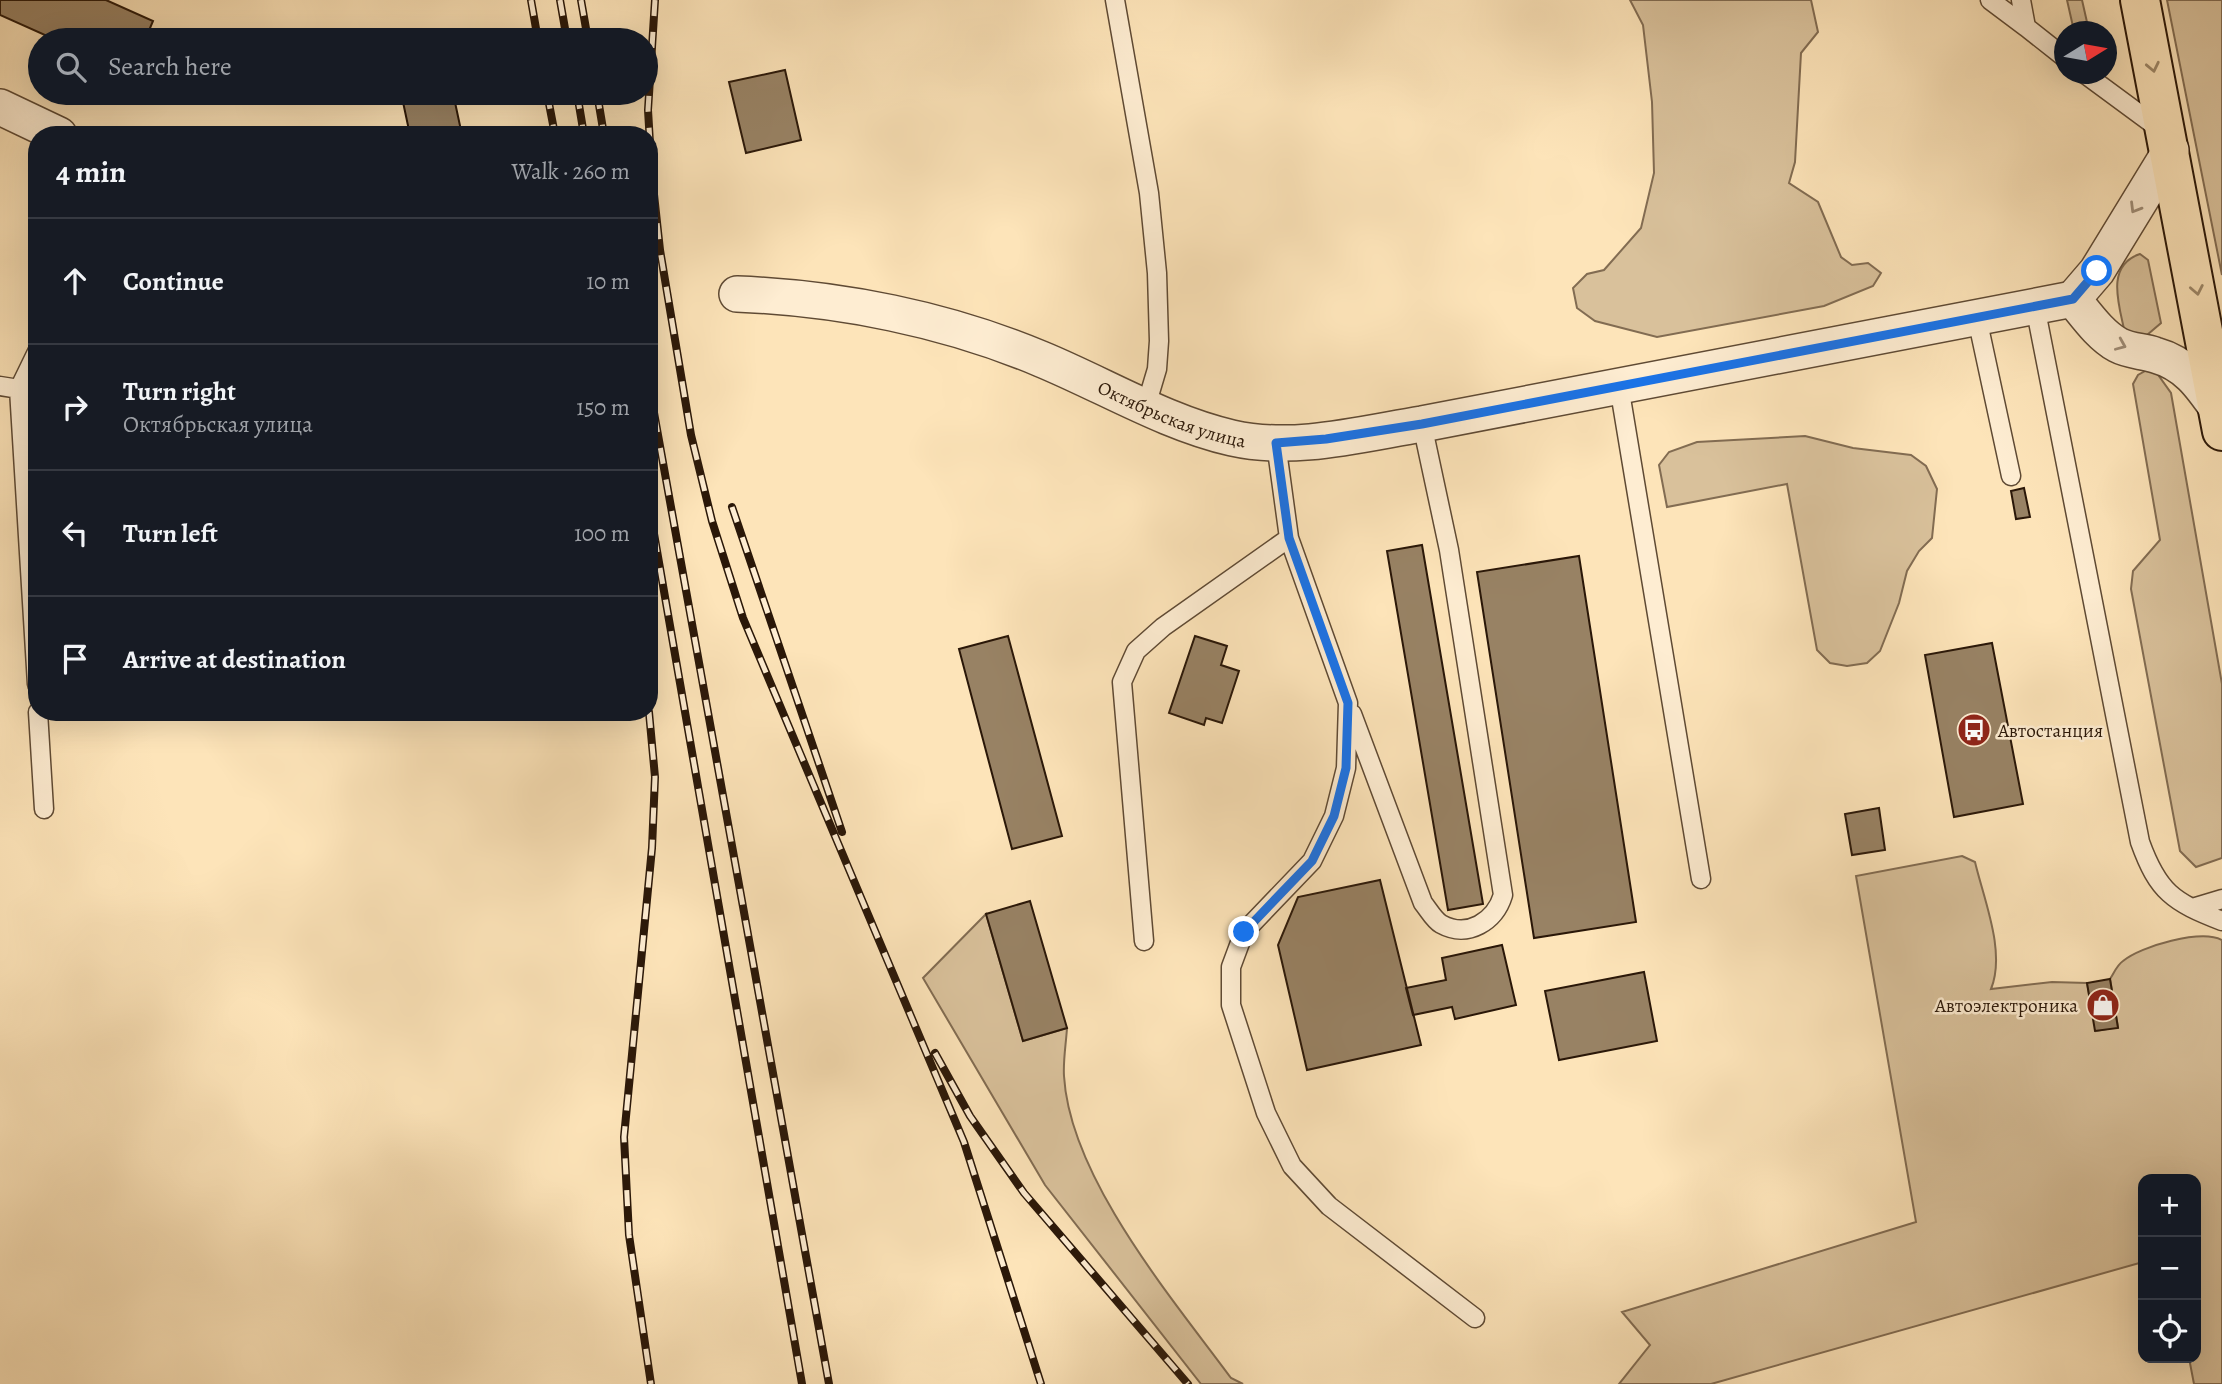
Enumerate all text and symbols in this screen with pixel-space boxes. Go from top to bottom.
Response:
north arrow [2054,21,2117,84]
search box [28,28,658,105]
icon: search [52,48,90,86]
text: Search here [108,49,232,84]
one-way arrow [2145,61,2160,73]
text: 4 min [56,152,126,192]
text: Walk · 260 m [511,156,630,187]
one-way arrow [2130,201,2143,214]
route start [2081,255,2112,286]
icon: ahead [56,262,94,300]
text: Continue [123,264,224,299]
text: 10 m [586,266,630,297]
one-way arrow [2189,284,2204,296]
one-way arrow [2114,337,2127,351]
text: Turn right [123,374,236,409]
street label: Октябрьская улица [1093,375,1248,454]
icon: right [56,388,94,426]
text: 150 m [576,392,630,423]
text: Октябрьская улица [123,409,313,440]
icon: left [56,514,94,552]
text: Turn left [123,516,218,551]
text: 100 m [574,518,630,549]
icon: arrive [56,640,94,678]
text: Arrive at destination [123,642,346,677]
bus stop icon: Автостанция [1955,711,1993,749]
place label: Автостанция [1997,718,2103,744]
route end [1228,916,1259,947]
shop icon: Автоэлектроника [2084,986,2122,1024]
place label: Автоэлектроника [1934,993,2078,1019]
map controls [2138,1174,2201,1363]
button: + [2138,1174,2201,1237]
button: − [2138,1237,2201,1300]
button: locate [2138,1300,2201,1363]

